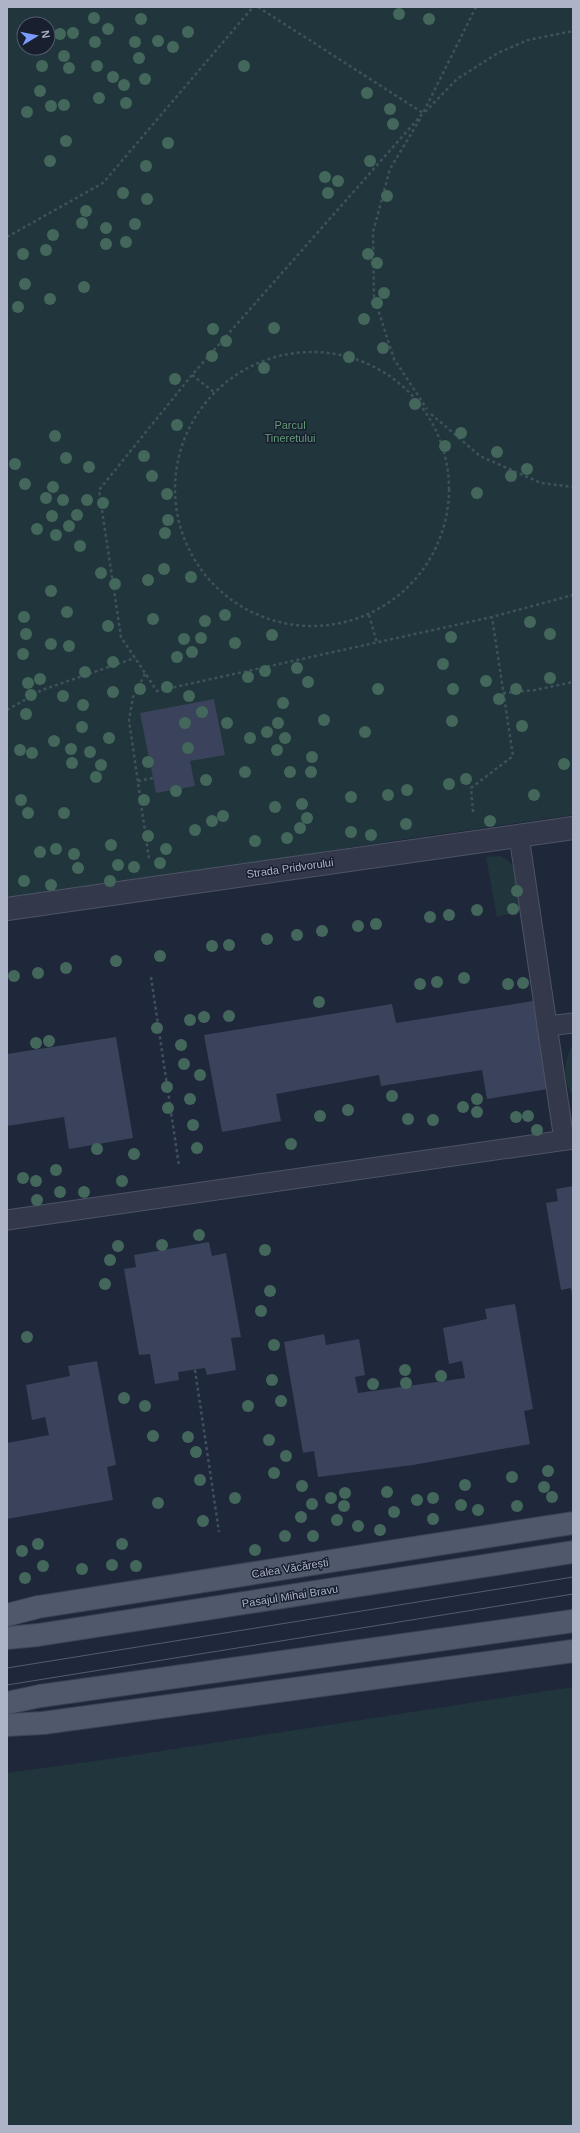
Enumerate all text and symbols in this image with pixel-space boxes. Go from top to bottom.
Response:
north arrow [16,16,56,56]
text: N [39,29,52,39]
park label: Parcul Tineretului [265,419,315,444]
street label: Strada Pridvorului [246,856,334,880]
street label: Calea Văcărești [251,1556,329,1580]
street label: Pasajul Mihai Bravu [241,1582,339,1610]

